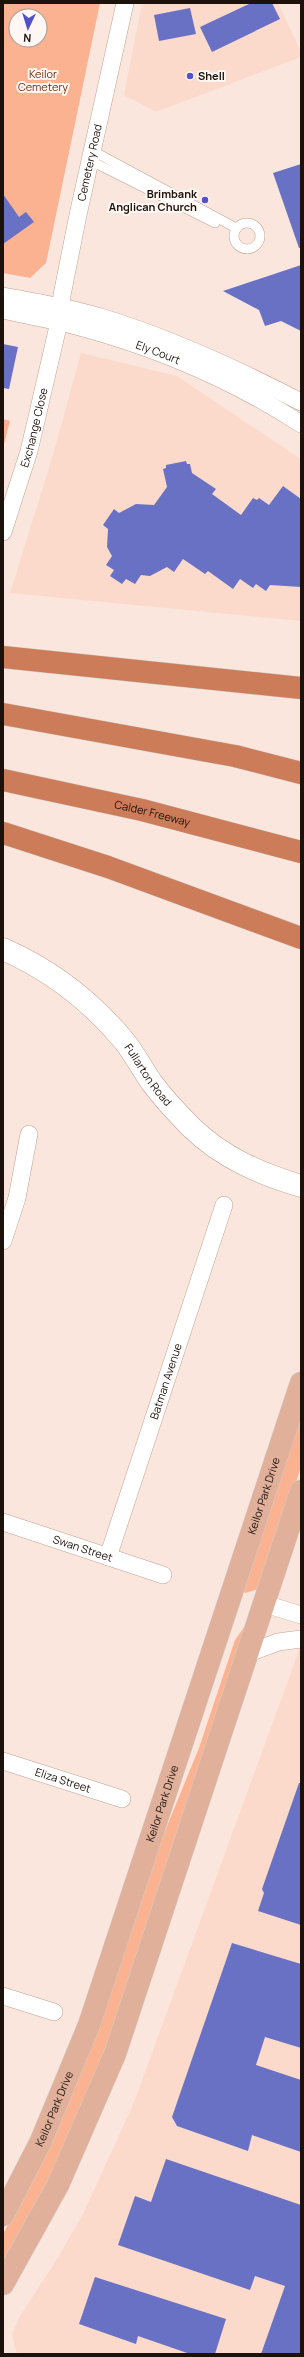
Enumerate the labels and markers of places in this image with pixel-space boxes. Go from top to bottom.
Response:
place label: Shell [198,68,225,83]
marker: Shell [185,71,195,81]
place label: Brimbank Anglican Church [109,186,198,214]
marker: Brimbank Anglican Church [200,195,210,205]

